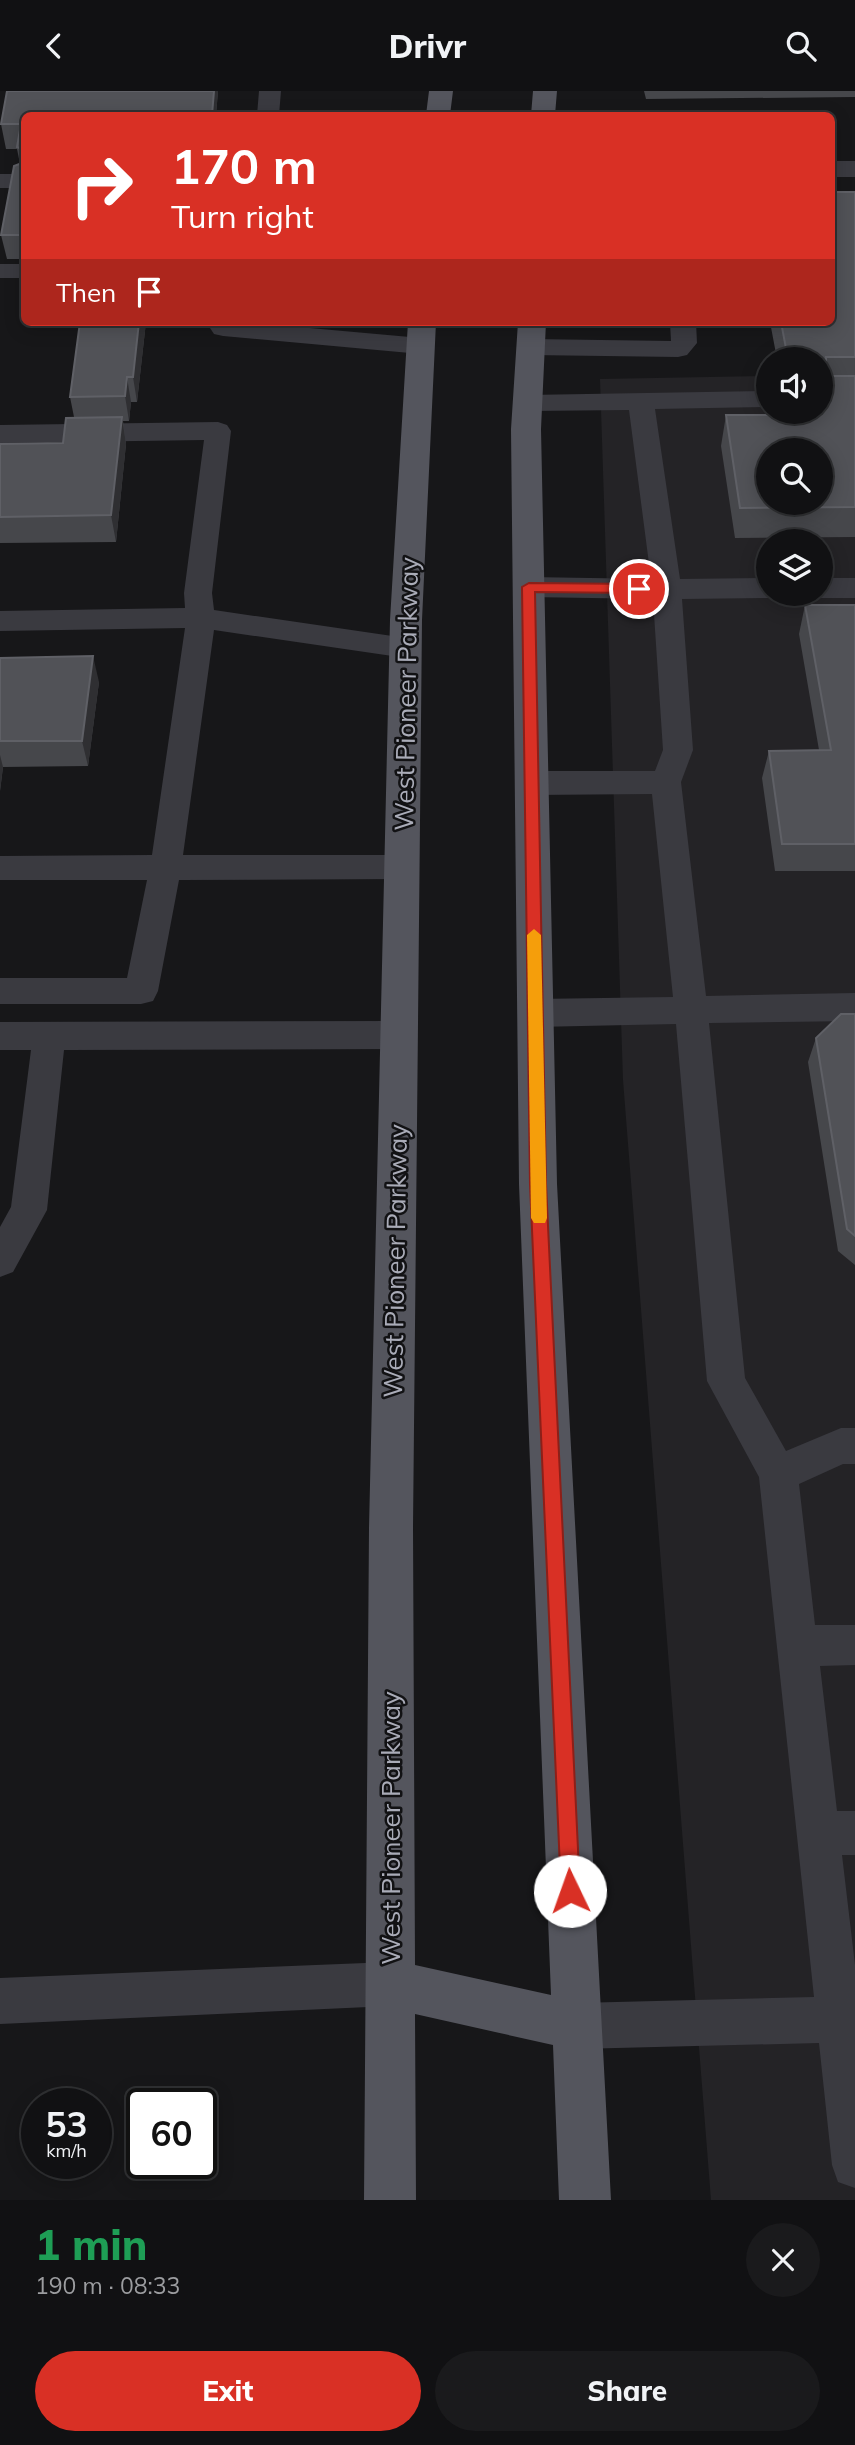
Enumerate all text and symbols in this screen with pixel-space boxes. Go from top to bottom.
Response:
text: Drivr [389,26,466,66]
icon: back [35,27,73,65]
icon: search [782,27,820,65]
text: 170 m [171,135,317,196]
icon: right [56,140,147,231]
text: Turn right [171,196,314,236]
icon: arrive [130,273,168,311]
text: Then [56,276,116,309]
map controls [756,347,833,606]
button: sound [756,347,833,424]
button: search [756,438,833,515]
button: layers [756,529,833,606]
street label: West Pioneer Parkway [387,557,425,831]
pin [609,559,669,619]
icon: arrive [620,570,658,608]
street label: West Pioneer Parkway [376,1124,414,1398]
street label: West Pioneer Parkway [374,1691,407,1965]
position arrow [533,1854,607,1928]
speed limit sign: 60 [126,2088,217,2179]
text: 53 [45,2102,88,2146]
text: km/h [46,2139,87,2162]
text: 1 min [35,2218,148,2271]
button: close [746,2223,820,2297]
text: 190 m · 08:33 [35,2271,180,2300]
button: Exit [35,2351,421,2431]
button: Share [435,2351,820,2431]

